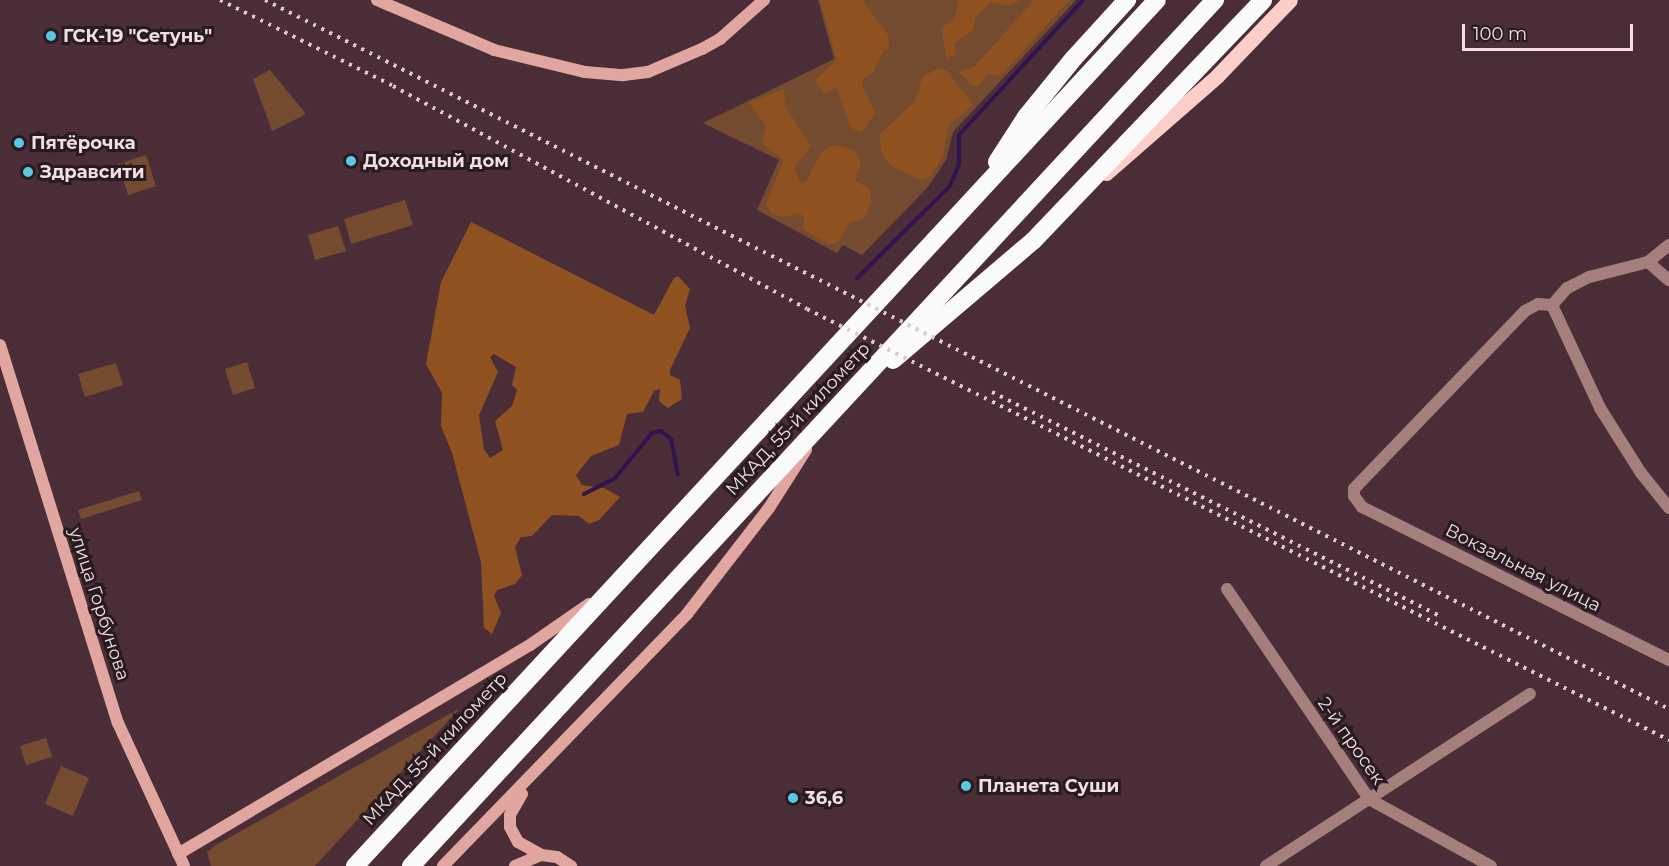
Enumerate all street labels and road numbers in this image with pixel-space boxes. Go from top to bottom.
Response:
street label: МКАД, 55-й километр [721,338,875,500]
street label: Вокзальная улица [1442,519,1604,617]
street label: улица Горбунова [64,525,134,683]
street label: МКАД, 55-й километр [358,668,512,830]
street label: 2-й просек [1313,693,1389,789]

